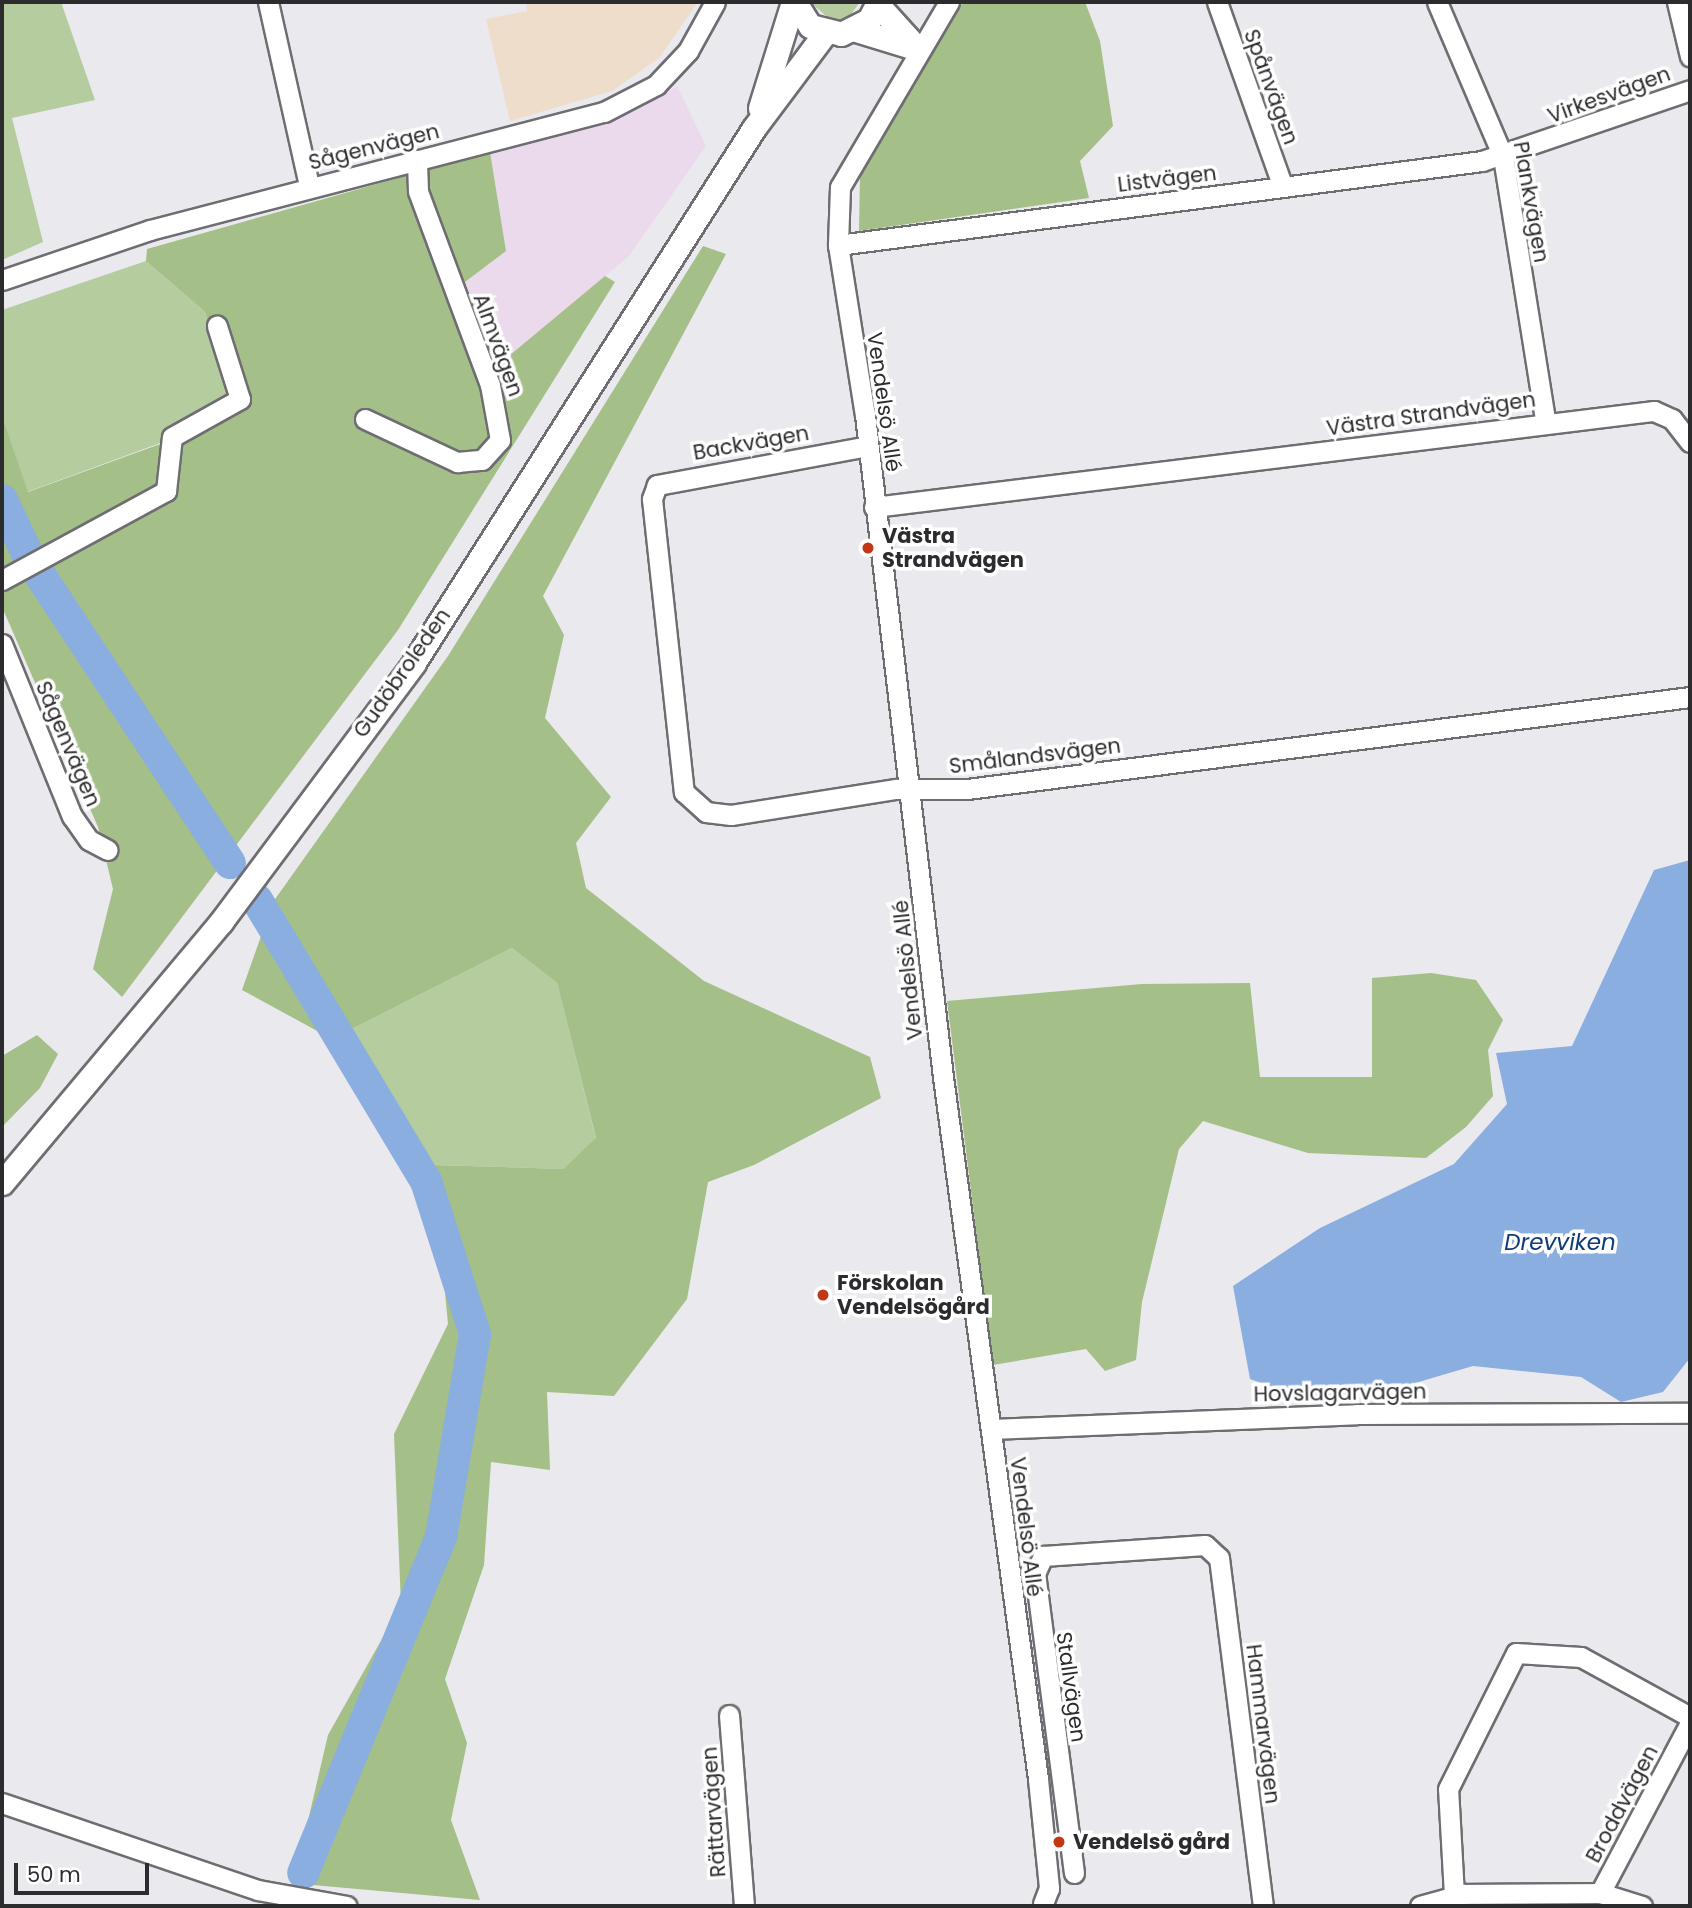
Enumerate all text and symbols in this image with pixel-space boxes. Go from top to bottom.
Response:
street label: Spånvägen [1239,26,1303,148]
street label: Virkesvägen [1544,61,1674,129]
street label: Sågenvägen [306,119,442,175]
street label: Plankvägen [1508,140,1554,264]
street label: Listvägen [1116,160,1218,198]
street label: Almvägen [468,290,528,400]
street label: Vendelsö Allé [862,331,906,473]
street label: Västra Strandvägen [1325,387,1537,441]
street label: Backvägen [691,420,811,466]
place label: Västra Strandvägen [882,523,1024,573]
marker: Västra Strandvägen [860,540,876,556]
street label: Gudöbroleden [348,604,456,742]
street label: Sågenvägen [30,677,106,811]
street label: Smålandsvägen [948,733,1122,779]
street label: Vendelsö Allé [888,899,928,1041]
water label: Drevviken [1504,1228,1616,1256]
place label: Förskolan Vendelsögård [837,1270,990,1320]
marker: Förskolan Vendelsögård [815,1287,831,1303]
street label: Hovslagarvägen [1253,1379,1427,1407]
street label: Vendelsö Allé [1005,1456,1047,1598]
street label: Stallvägen [1051,1630,1091,1744]
street label: Hammarvägen [1241,1643,1285,1805]
street label: Broddvägen [1581,1741,1663,1867]
street label: Rättarvägen [697,1746,731,1878]
place label: Vendelsö gård [1073,1829,1230,1855]
marker: Vendelsö gård [1051,1834,1067,1850]
scale bar [18,1848,152,1892]
text: 50 m [27,1860,81,1889]

